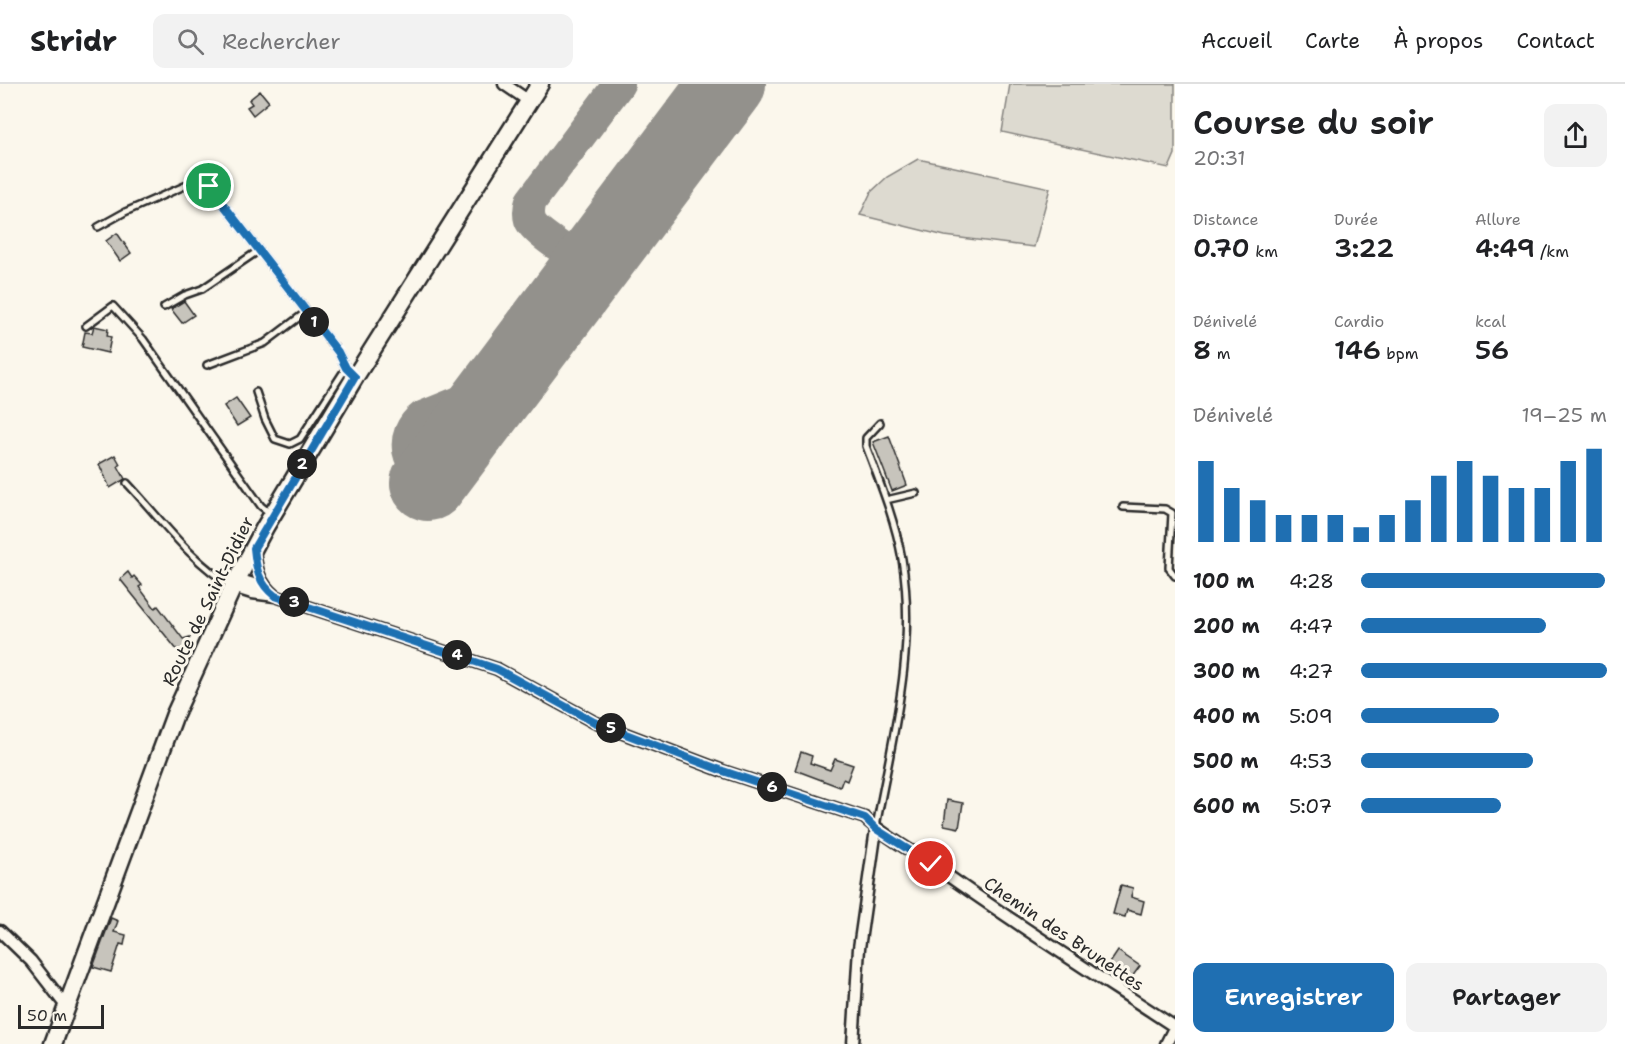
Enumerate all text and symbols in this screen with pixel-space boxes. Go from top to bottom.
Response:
search box [153,14,573,68]
text: Stridr [30,22,117,60]
icon: search [174,25,207,58]
text: Rechercher [222,27,341,56]
text: Accueil [1201,27,1272,55]
text: Carte [1305,27,1360,55]
text: À propos [1393,27,1483,55]
text: Contact [1516,27,1595,55]
text: Course du soir [1193,100,1434,145]
button: share [1544,104,1607,167]
text: 20:31 [1193,145,1246,171]
pin [183,160,234,211]
icon: arrive [192,169,225,202]
text: Distance [1193,209,1259,230]
text: Durée [1334,209,1378,230]
text: Allure [1475,209,1521,230]
text: 0.70 [1193,230,1250,265]
text: 3:22 [1334,230,1394,265]
text: 4:49 [1475,230,1535,265]
text: km [1250,241,1278,262]
text: /km [1535,241,1569,262]
pin: 1 [299,307,329,337]
text: 1 [310,311,318,332]
text: Dénivelé [1193,311,1257,332]
text: Cardio [1334,311,1384,332]
text: kcal [1475,311,1506,332]
text: 8 [1193,332,1211,367]
text: 146 [1334,332,1381,367]
text: 56 [1475,332,1509,367]
text: m [1211,343,1230,364]
text: bpm [1381,343,1419,364]
text: Dénivelé [1193,402,1273,428]
text: 19–25 m [1522,402,1607,428]
pin: 2 [287,449,317,479]
text: 2 [296,453,308,474]
street label: Route de Saint-Didier [156,512,260,690]
text: 100 m [1193,568,1255,594]
text: 4:28 [1289,568,1334,594]
pin: 3 [279,587,309,617]
text: 3 [288,591,300,612]
text: 200 m [1193,613,1260,639]
text: 4:47 [1289,613,1333,639]
pin: 4 [442,640,472,670]
text: 4 [451,644,463,665]
text: 300 m [1193,658,1260,684]
text: 4:27 [1289,658,1333,684]
text: 400 m [1193,703,1260,729]
text: 5:09 [1289,703,1333,729]
pin: 5 [596,713,626,743]
text: 5 [606,717,616,738]
text: 500 m [1193,748,1259,774]
text: 4:53 [1289,748,1333,774]
pin: 6 [757,772,787,802]
text: 6 [766,776,778,797]
text: 600 m [1193,793,1260,819]
text: 5:07 [1289,793,1332,819]
pin [905,838,956,889]
icon: check [914,847,947,880]
street label: Chemin des Brunettes [979,871,1149,997]
button: Enregistrer [1193,963,1394,1032]
button: Partager [1406,963,1607,1032]
scale bar [18,1002,104,1030]
text: 50 m [27,1005,67,1026]

